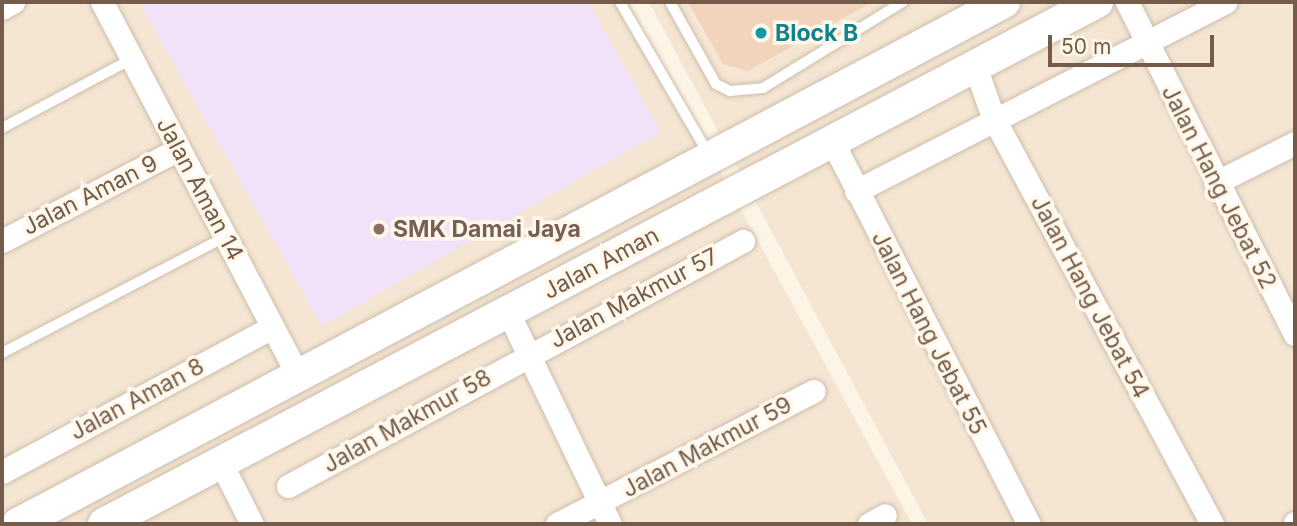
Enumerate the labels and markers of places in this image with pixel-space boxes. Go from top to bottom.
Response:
place label: Block B [775,19,858,47]
marker: Block B [753,25,769,41]
place label: SMK Damai Jaya [393,215,581,243]
marker: SMK Damai Jaya [371,221,387,237]

